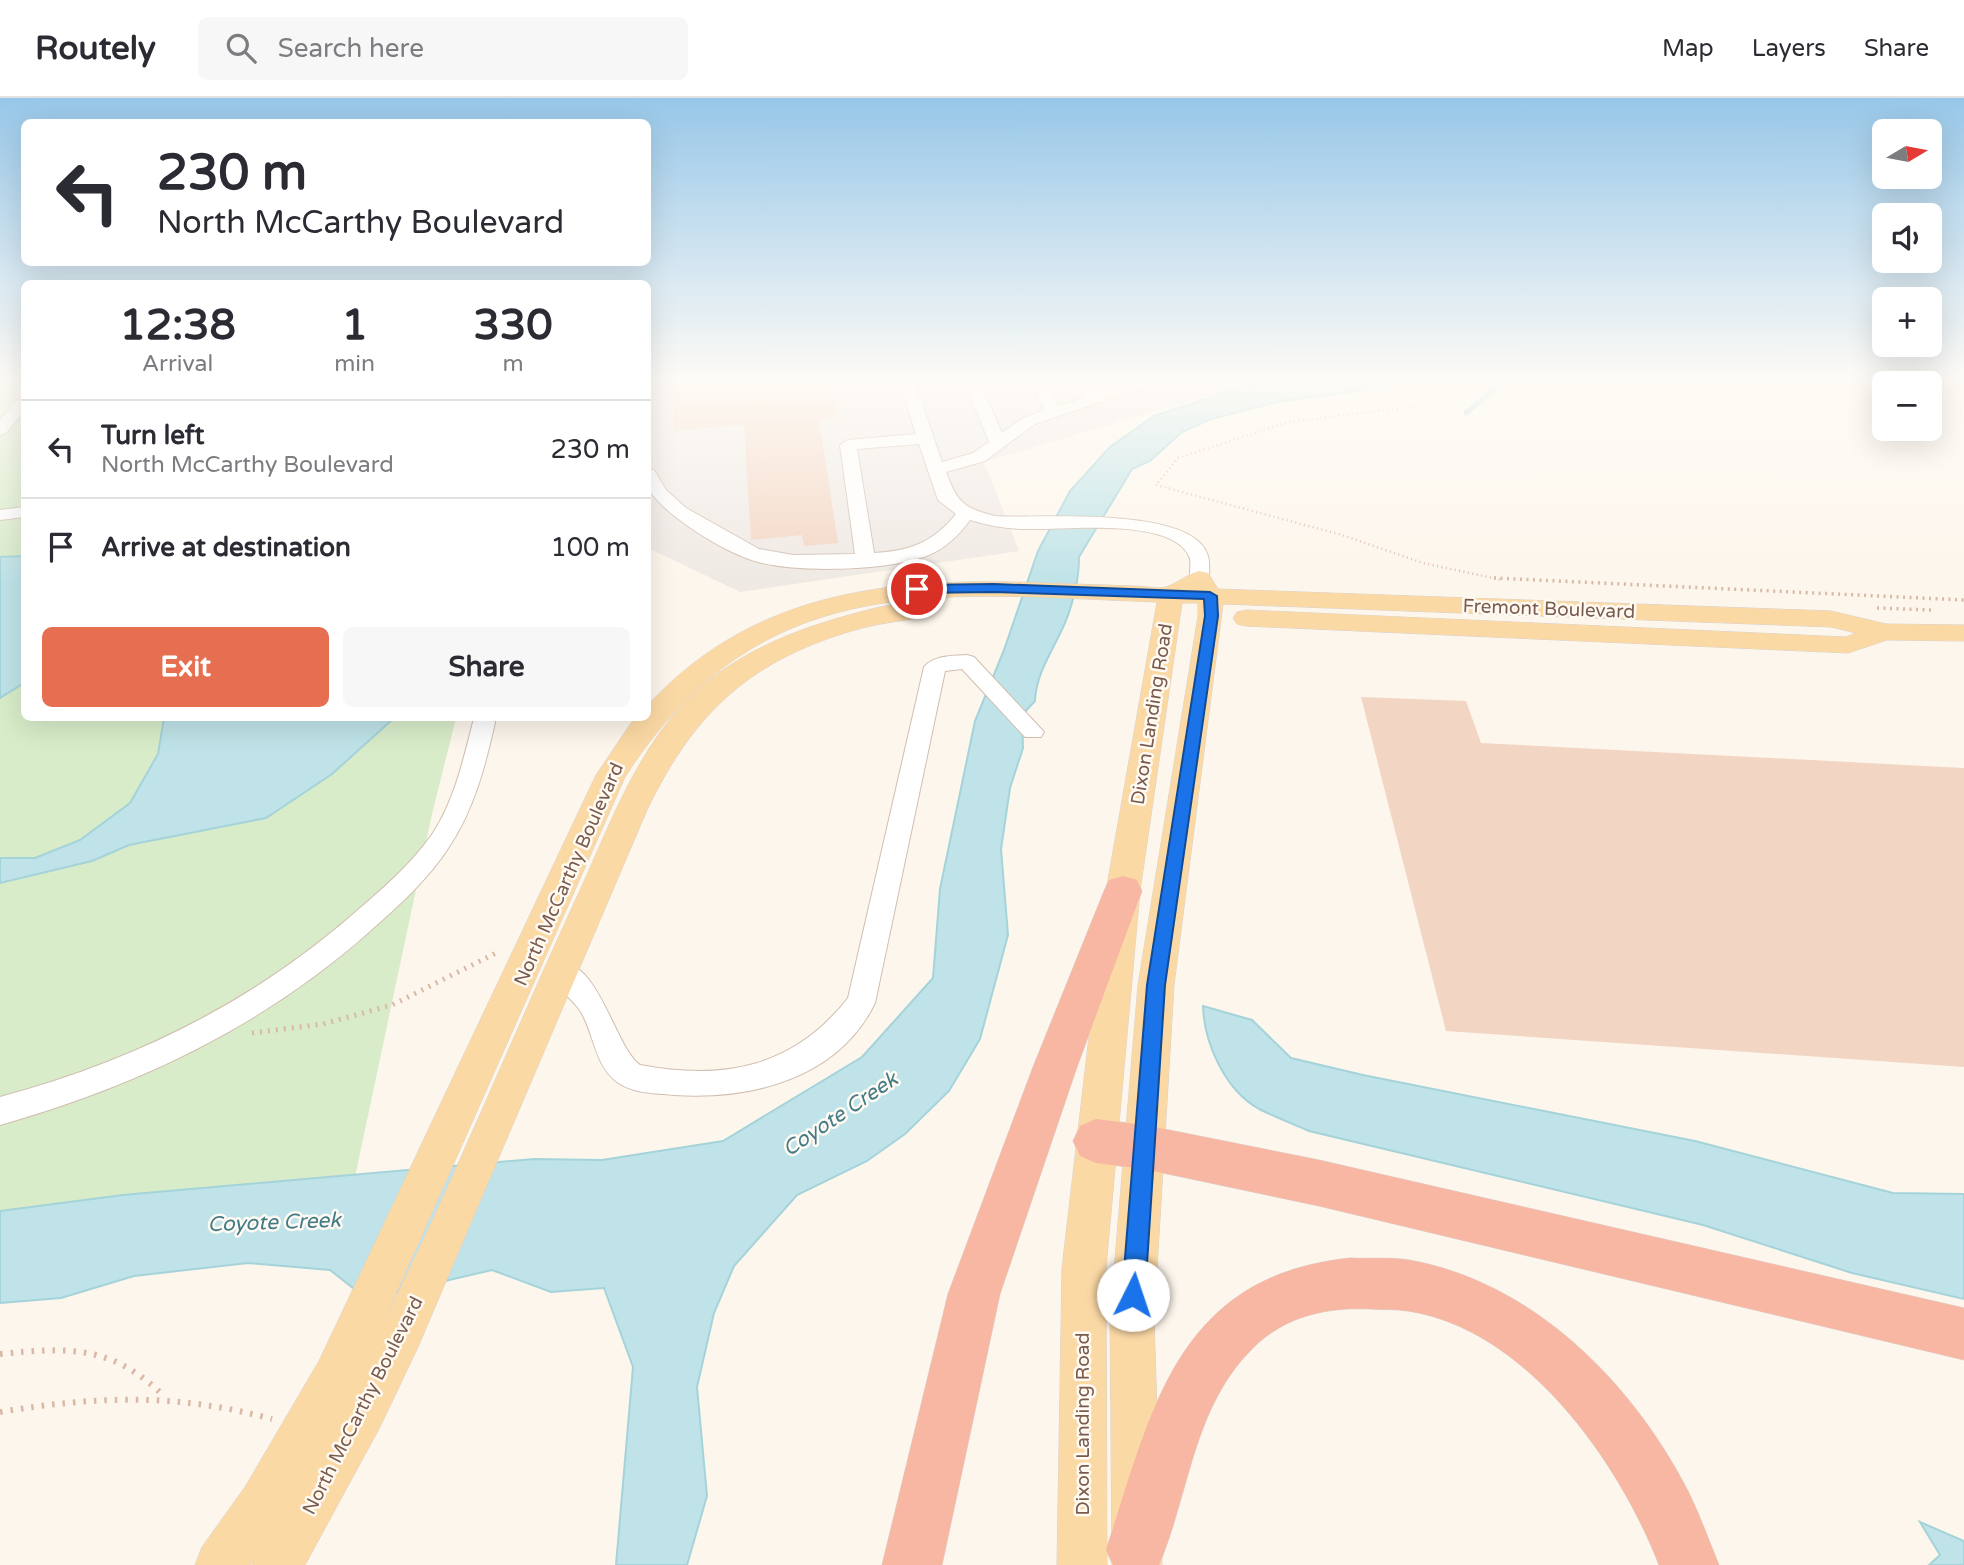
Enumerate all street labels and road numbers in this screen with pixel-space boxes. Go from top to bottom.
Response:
street label: Fremont Boulevard [1462,595,1636,623]
street label: Dixon Landing Road [1127,622,1177,806]
street label: North McCarthy Boulevard [510,760,628,989]
street label: North McCarthy Boulevard [298,1293,428,1518]
street label: Dixon Landing Road [1072,1332,1094,1516]

